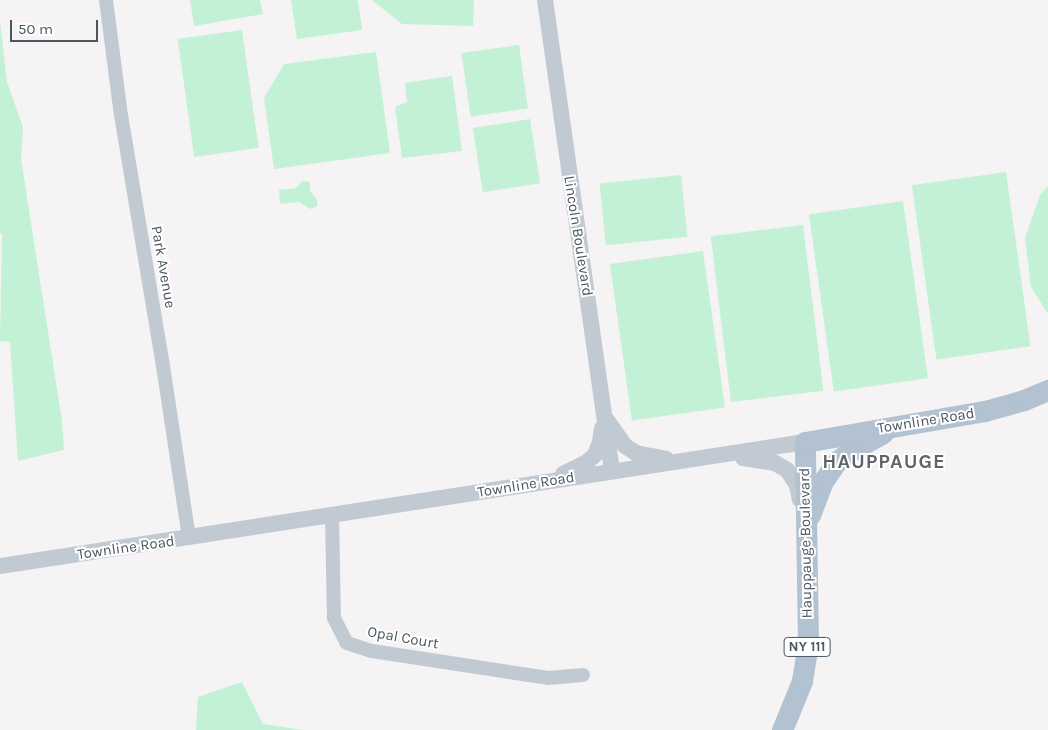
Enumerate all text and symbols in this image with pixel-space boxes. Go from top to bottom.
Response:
scale bar [12,10,100,42]
text: 50 m [18,20,53,38]
street label: Lincoln Boulevard [560,174,596,298]
street label: Park Avenue [147,224,179,310]
street label: Townline Road [876,404,976,438]
district label: HAUPPAUGE [821,449,947,473]
street label: Townline Road [476,468,576,502]
street label: Hauppauge Boulevard [796,468,816,618]
street label: Townline Road [76,532,176,564]
street label: Opal Court [366,623,440,653]
road number: NY 111 [783,636,831,659]

